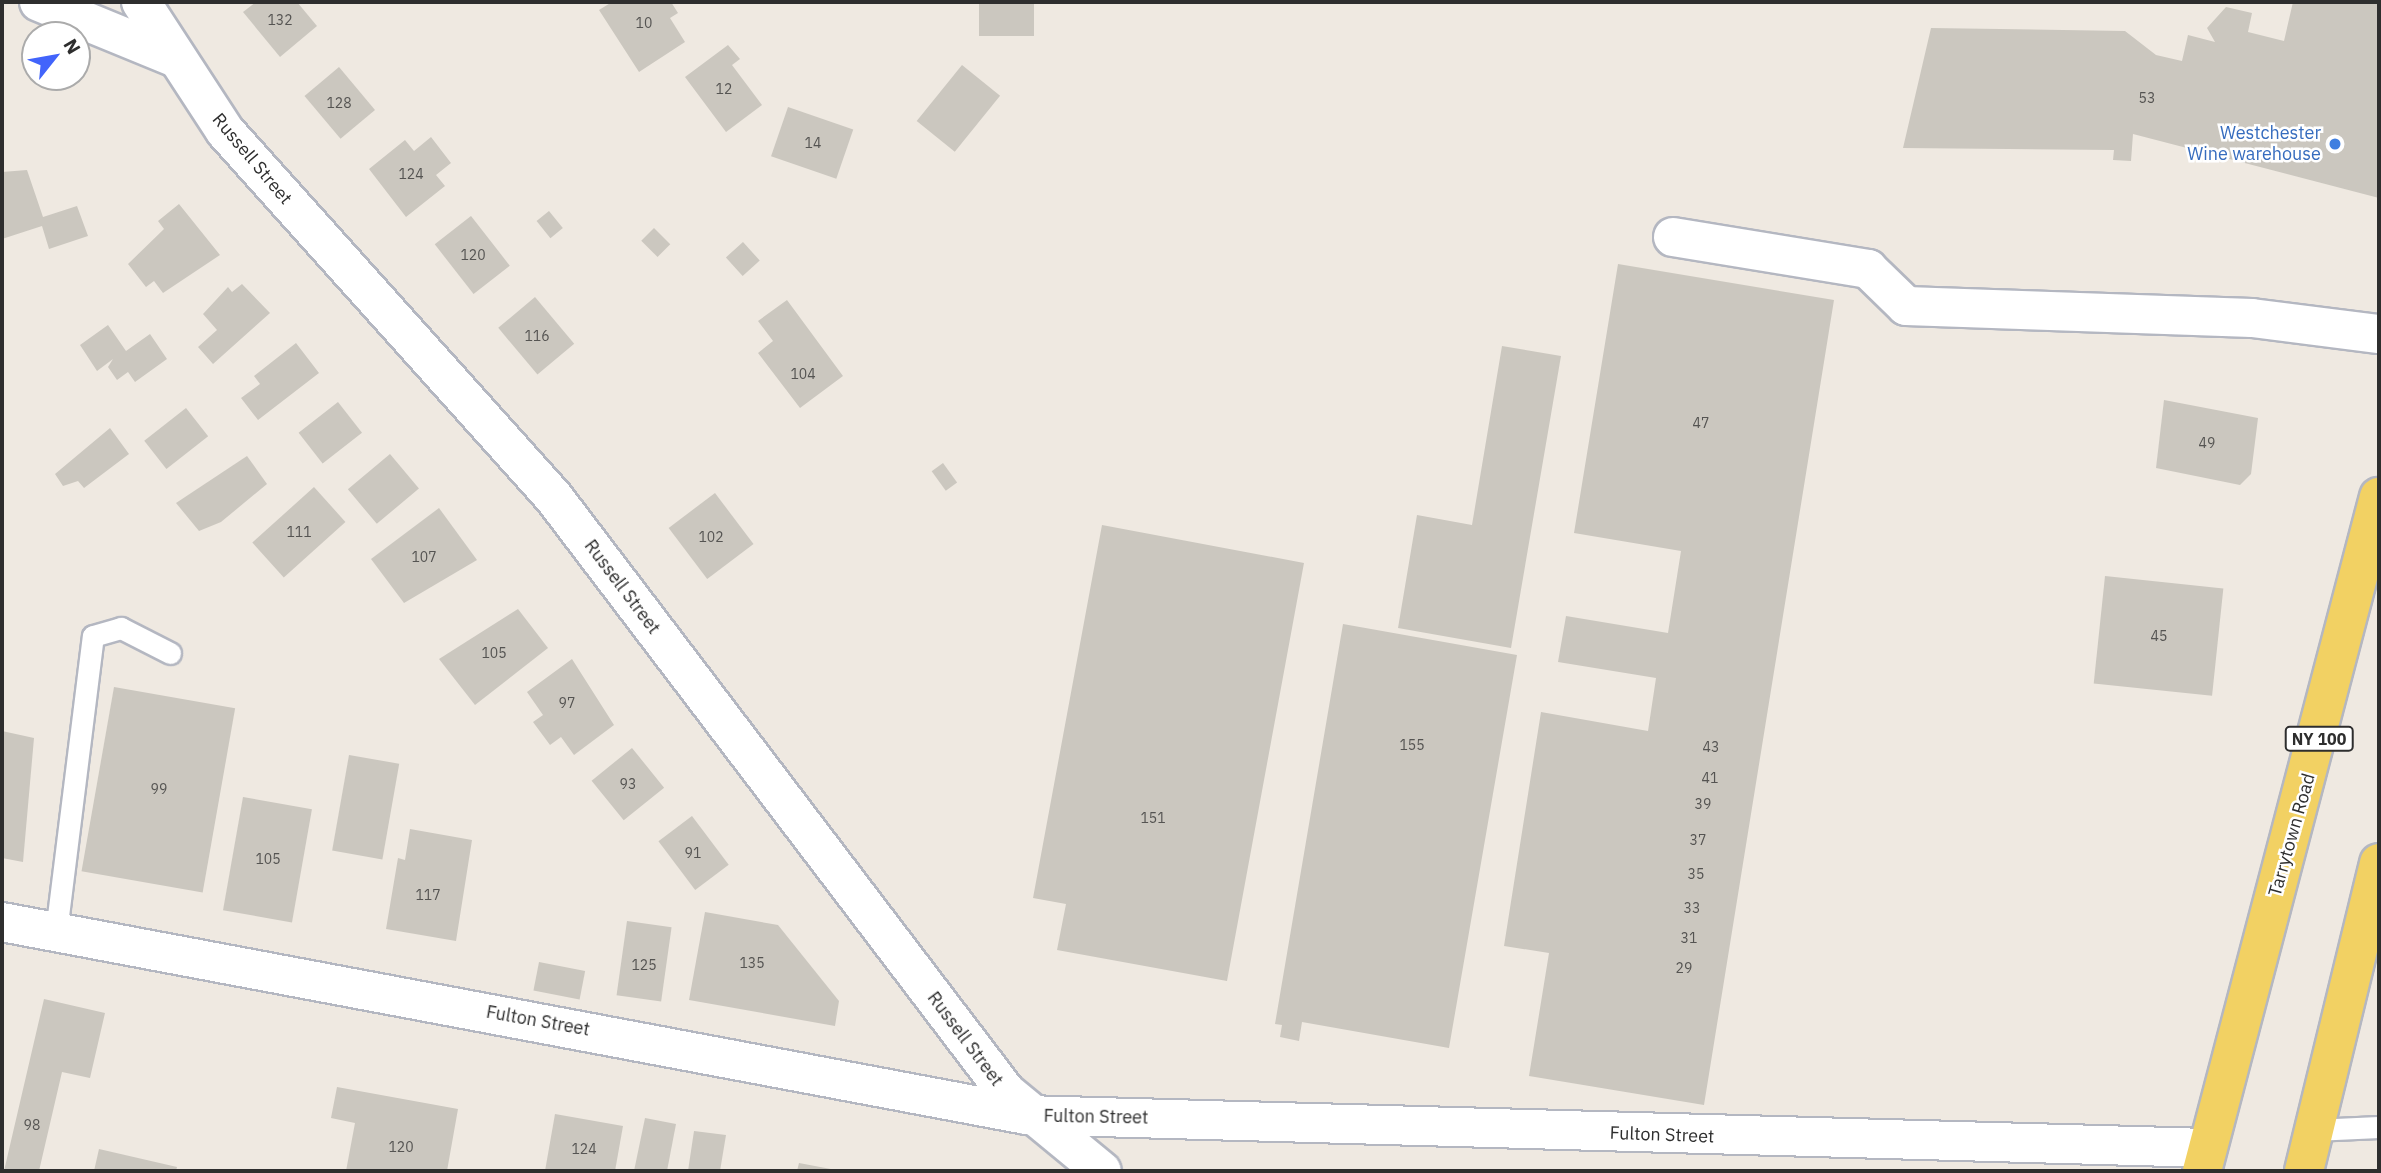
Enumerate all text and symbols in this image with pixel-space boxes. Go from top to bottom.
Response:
house number: 132 [267,12,293,28]
house number: 10 [636,15,652,31]
north arrow [21,21,91,91]
text: N [58,34,86,58]
house number: 12 [716,81,732,97]
house number: 53 [2139,90,2155,106]
house number: 128 [326,95,352,111]
street label: Russell Street [208,109,296,209]
place label: Westchester Wine warehouse [2187,123,2321,166]
house number: 14 [805,135,821,151]
marker: Westchester Wine warehouse [2327,136,2343,152]
house number: 124 [398,166,424,182]
house number: 120 [460,247,486,263]
house number: 116 [524,328,550,344]
house number: 104 [790,366,816,382]
house number: 47 [1693,415,1709,431]
house number: 49 [2199,435,2215,451]
house number: 111 [286,524,312,540]
house number: 102 [698,529,724,545]
street label: Russell Street [580,536,664,638]
house number: 107 [411,549,437,565]
house number: 45 [2151,628,2167,644]
house number: 105 [481,645,507,661]
house number: 97 [559,695,575,711]
road number: NY 100 [2284,726,2354,752]
house number: 155 [1399,737,1425,753]
house number: 43 [1703,739,1719,755]
house number: 41 [1702,770,1718,786]
street label: Tarrytown Road [2264,771,2320,899]
house number: 93 [620,776,636,792]
house number: 99 [151,781,167,797]
house number: 39 [1695,796,1711,812]
house number: 151 [1140,810,1166,826]
house number: 37 [1690,832,1706,848]
house number: 91 [685,845,701,861]
house number: 105 [255,851,281,867]
house number: 35 [1688,866,1704,882]
house number: 117 [415,887,441,903]
house number: 33 [1684,900,1700,916]
house number: 31 [1681,930,1697,946]
house number: 135 [739,955,765,971]
house number: 125 [631,957,657,973]
house number: 29 [1676,960,1692,976]
street label: Russell Street [923,988,1007,1090]
street label: Fulton Street [485,1001,591,1041]
street label: Fulton Street [1043,1105,1149,1129]
house number: 98 [24,1117,40,1133]
street label: Fulton Street [1609,1122,1715,1148]
house number: 120 [388,1139,414,1155]
house number: 124 [571,1141,597,1157]

